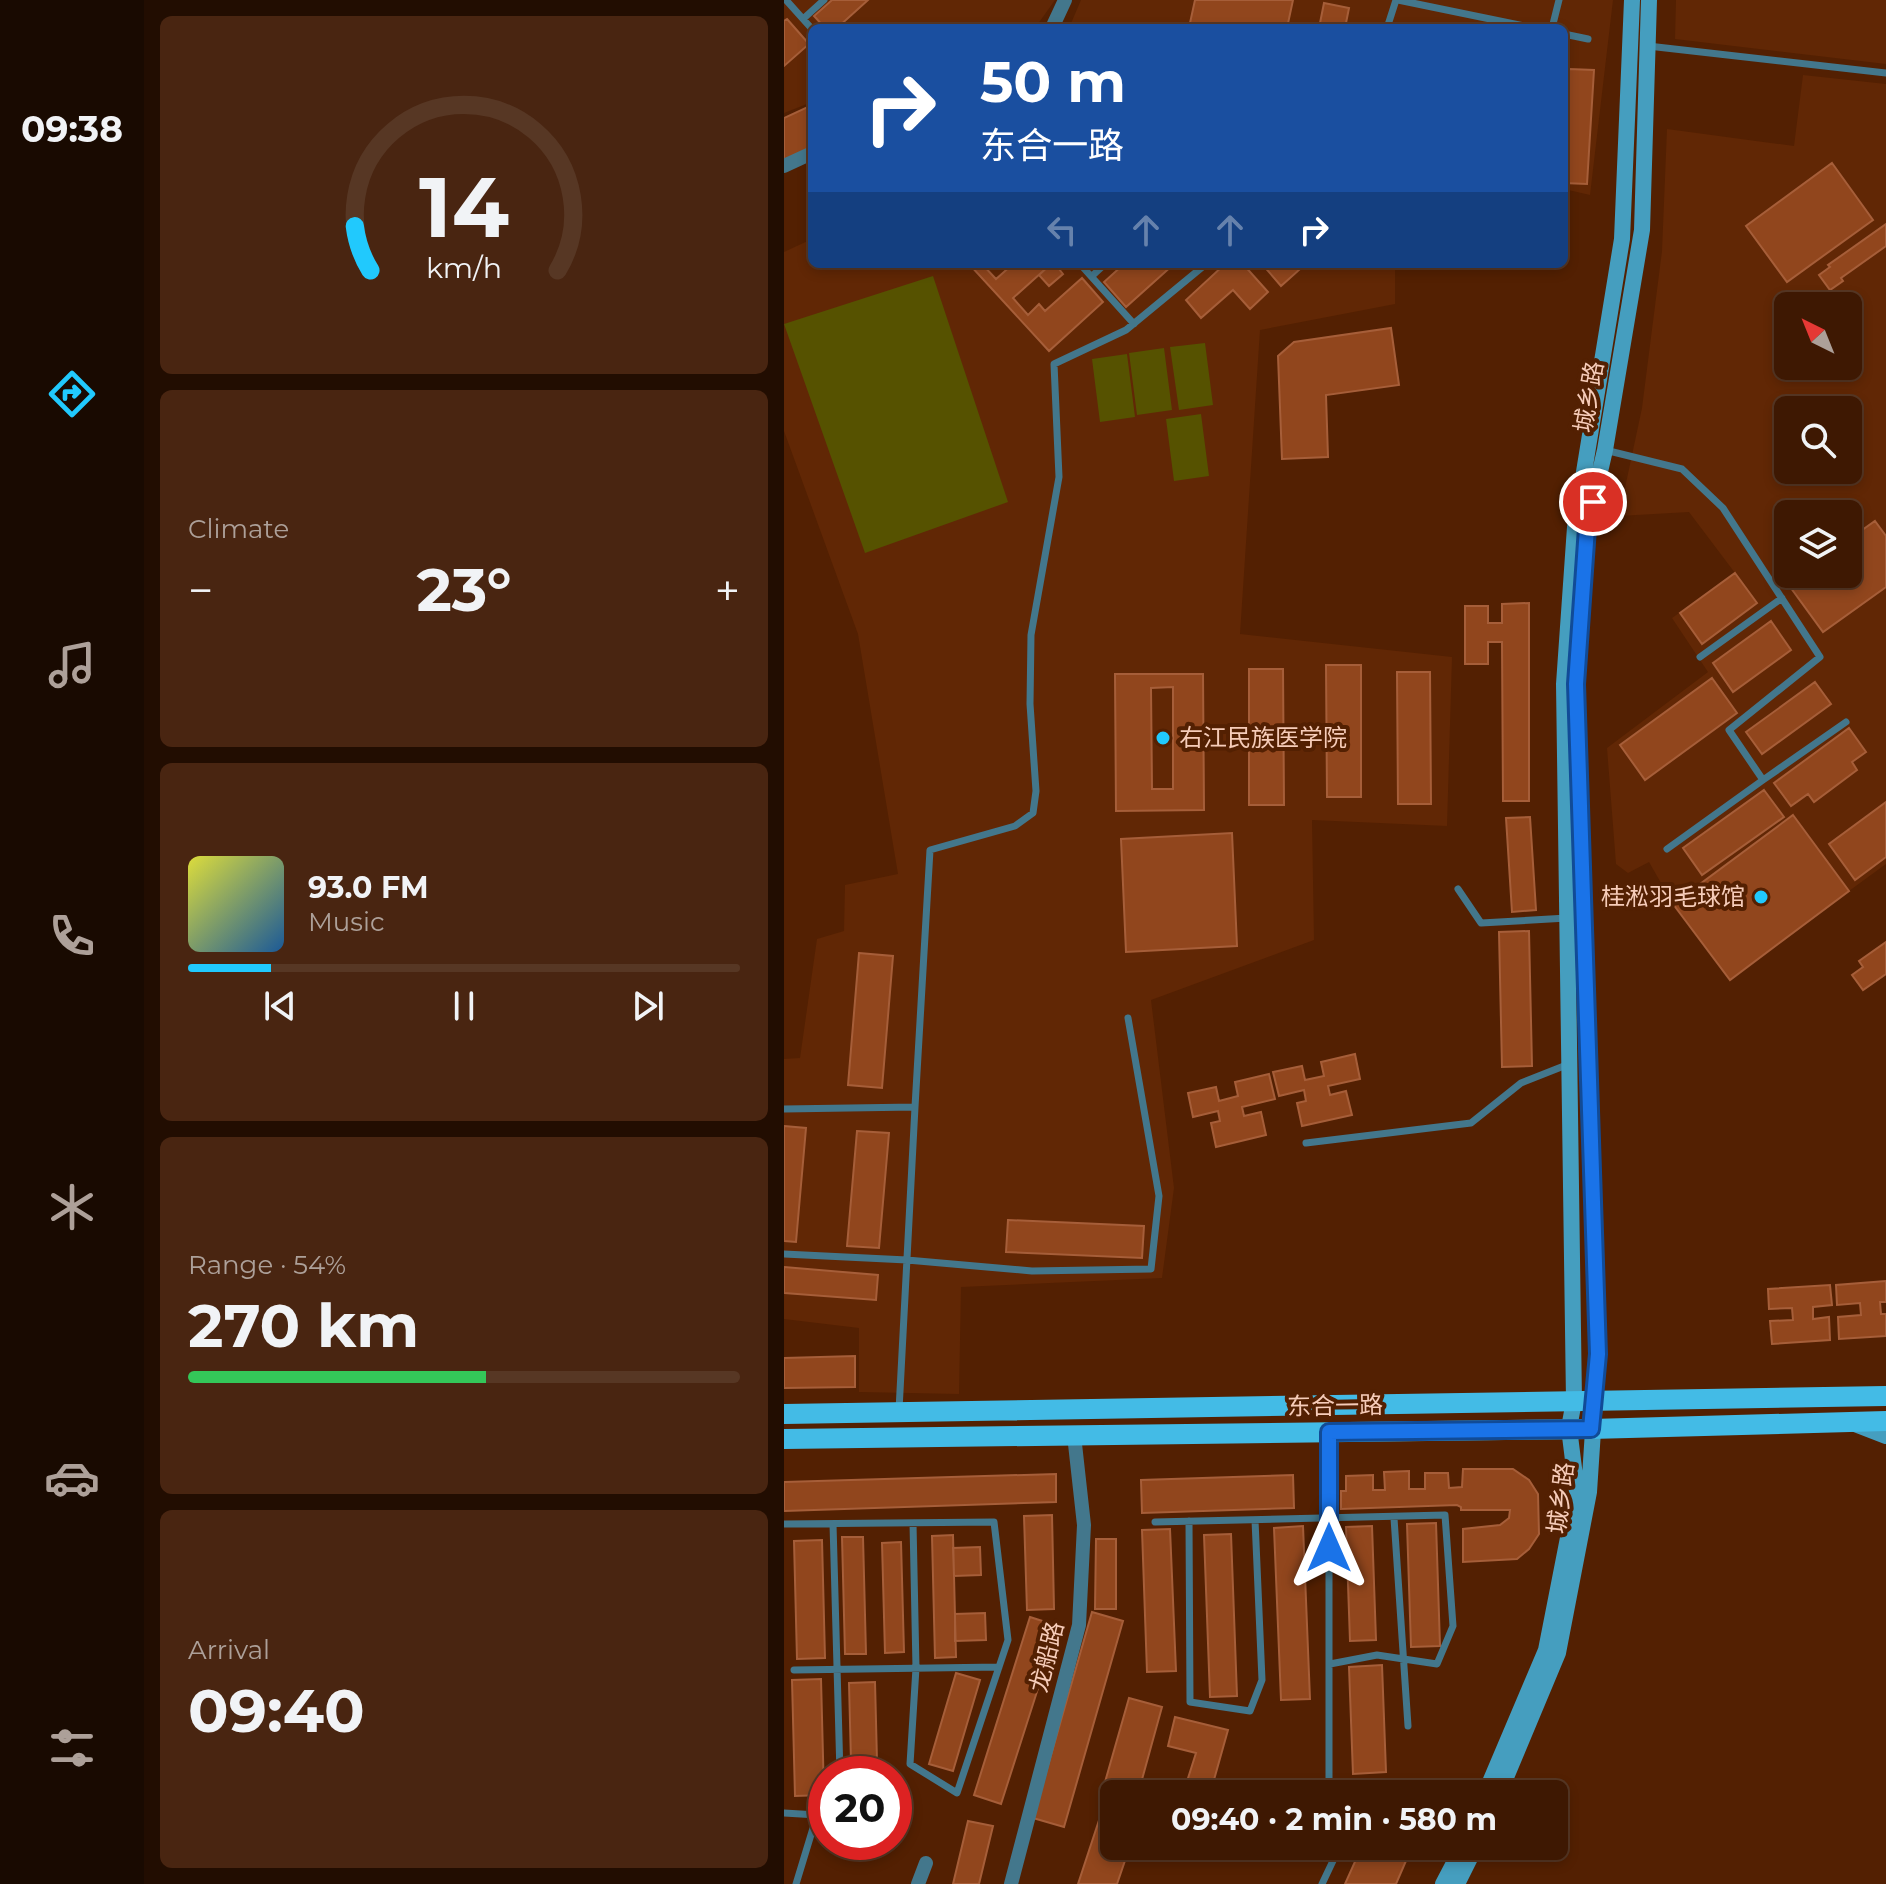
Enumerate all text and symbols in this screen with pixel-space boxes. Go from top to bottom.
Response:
text: 50 m [980,48,1126,116]
icon: right [848,56,952,160]
text: 09:38 [21,107,123,151]
text: 东合一路 [980,123,1124,167]
text: 14 [419,155,509,257]
icon: left [1040,208,1084,252]
icon: ahead [1124,208,1168,252]
icon: ahead [1208,208,1252,252]
icon: right [1292,208,1336,252]
text: km/h [426,250,502,285]
north arrow [1774,292,1862,380]
map controls [1774,292,1862,588]
street label: 城乡路 [1568,359,1609,435]
icon: directions [44,366,100,422]
button: search [1774,396,1862,484]
pin [1559,468,1627,536]
icon: arrive [1571,480,1615,524]
button: layers [1774,500,1862,588]
text: Climate [188,513,289,545]
text: 23° [416,553,512,626]
text: − [188,563,213,617]
text: + [715,563,740,617]
icon: music [44,637,100,693]
place label: 右江民族医学院 [1179,723,1347,752]
marker: 右江民族医学院 [1154,729,1172,747]
text: 93.0 FM [308,869,429,906]
place label: 桂淞羽毛球馆 [1601,882,1745,911]
marker: 桂淞羽毛球馆 [1752,888,1770,906]
text: Music [308,906,385,938]
icon: phone [44,908,100,964]
icon: previous [258,984,302,1028]
icon: pause [442,984,486,1028]
icon: next [626,984,670,1028]
icon: climate [44,1179,100,1235]
text: Range · 54% [188,1249,346,1281]
text: 270 km [188,1289,419,1362]
street label: 东合一路 [1287,1390,1383,1421]
icon: car [44,1450,100,1506]
street label: 城乡路 [1542,1460,1579,1535]
position arrow [1287,1506,1371,1590]
street label: 龙船路 [1024,1618,1069,1695]
text: Arrival [188,1634,270,1666]
text: 09:40 [188,1674,365,1747]
icon: filters [44,1720,100,1776]
speed limit sign: 20 [808,1756,912,1860]
text: 09:40 · 2 min · 580 m [1171,1801,1497,1838]

